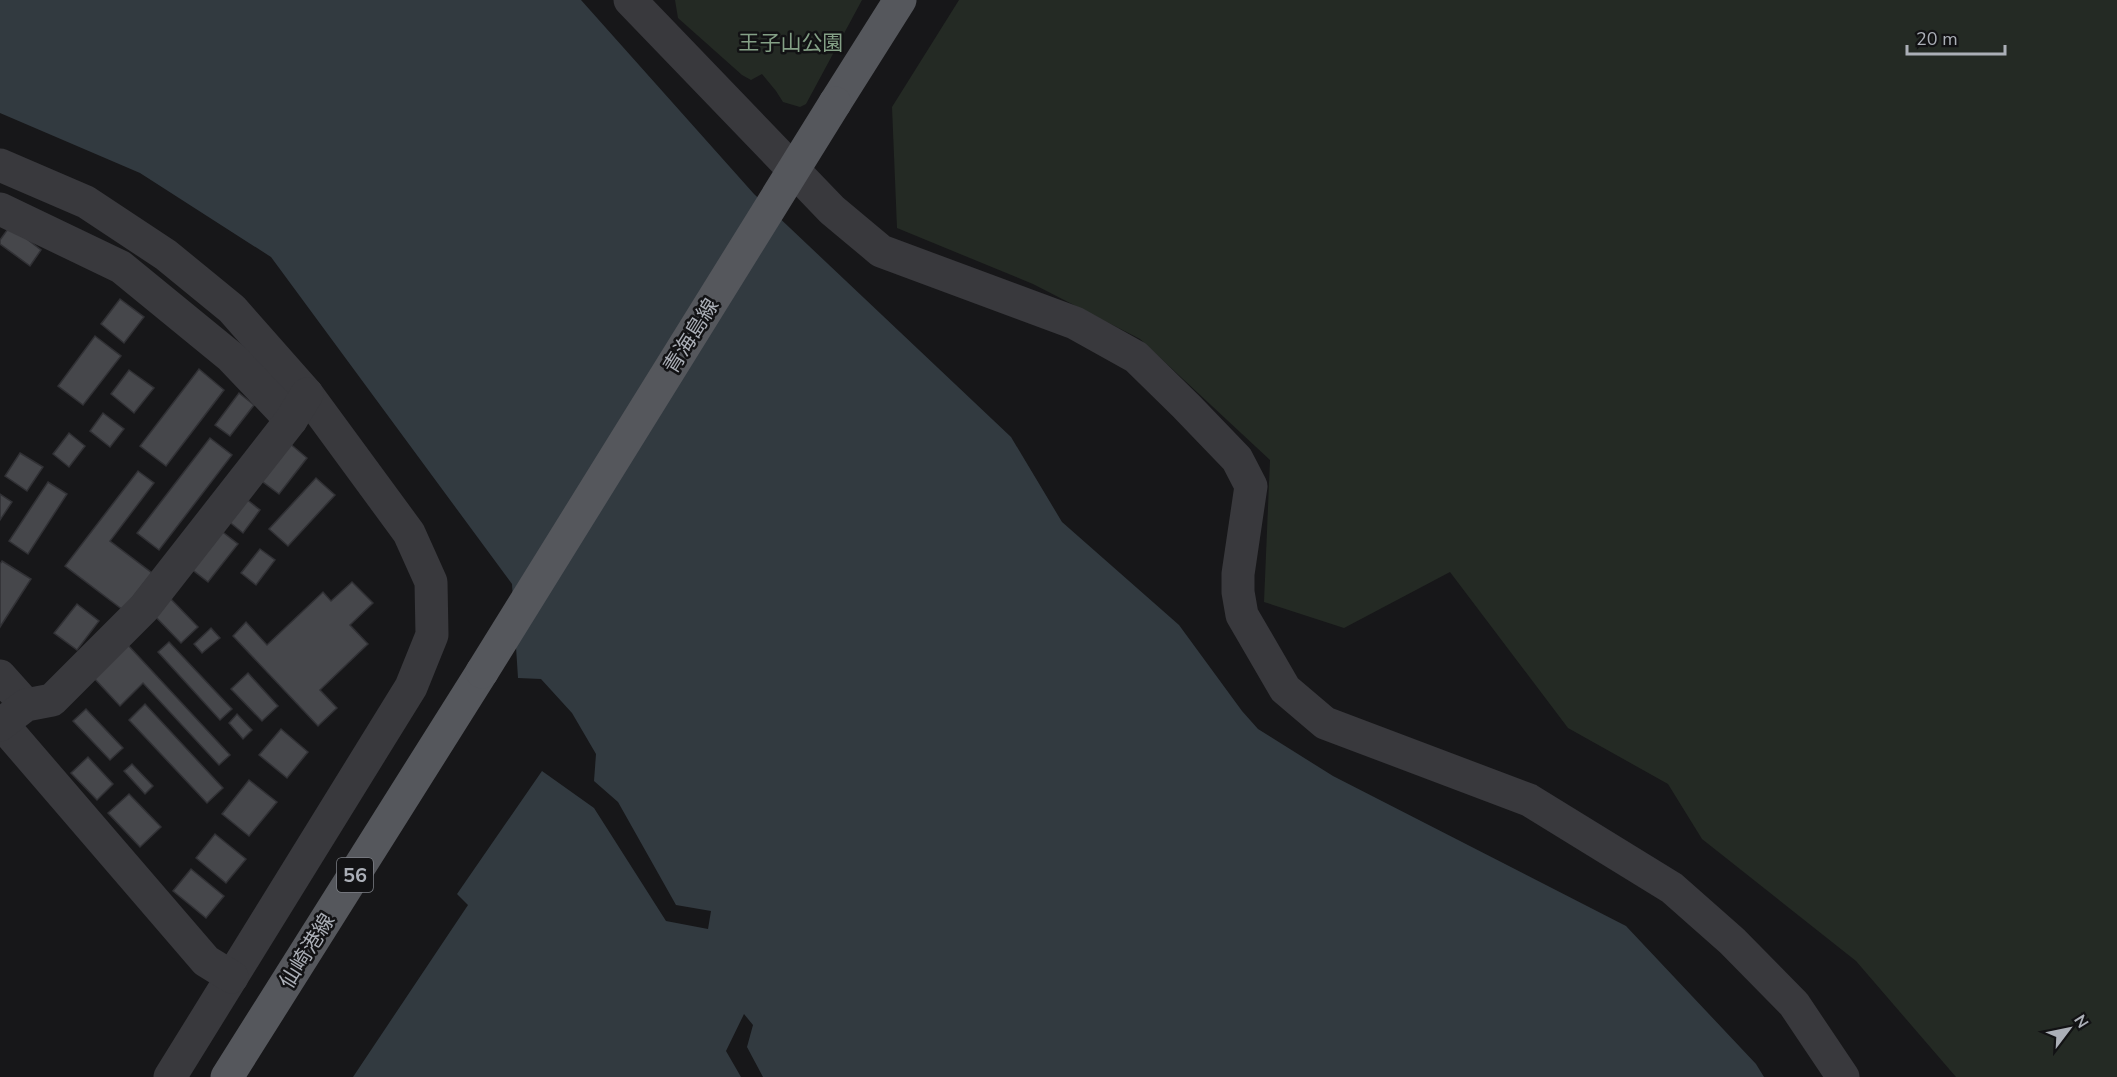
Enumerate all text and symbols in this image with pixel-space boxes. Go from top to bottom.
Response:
scale bar [1907,18,2004,56]
text: 20 m [1916,27,1958,51]
park label: 王子山公園 [739,29,844,57]
street label: 青海島線 [657,293,725,379]
road number: 56 [337,858,373,892]
street label: 仙崎港線 [273,908,341,994]
north arrow [2039,999,2099,1059]
text: N [2068,1011,2093,1032]

